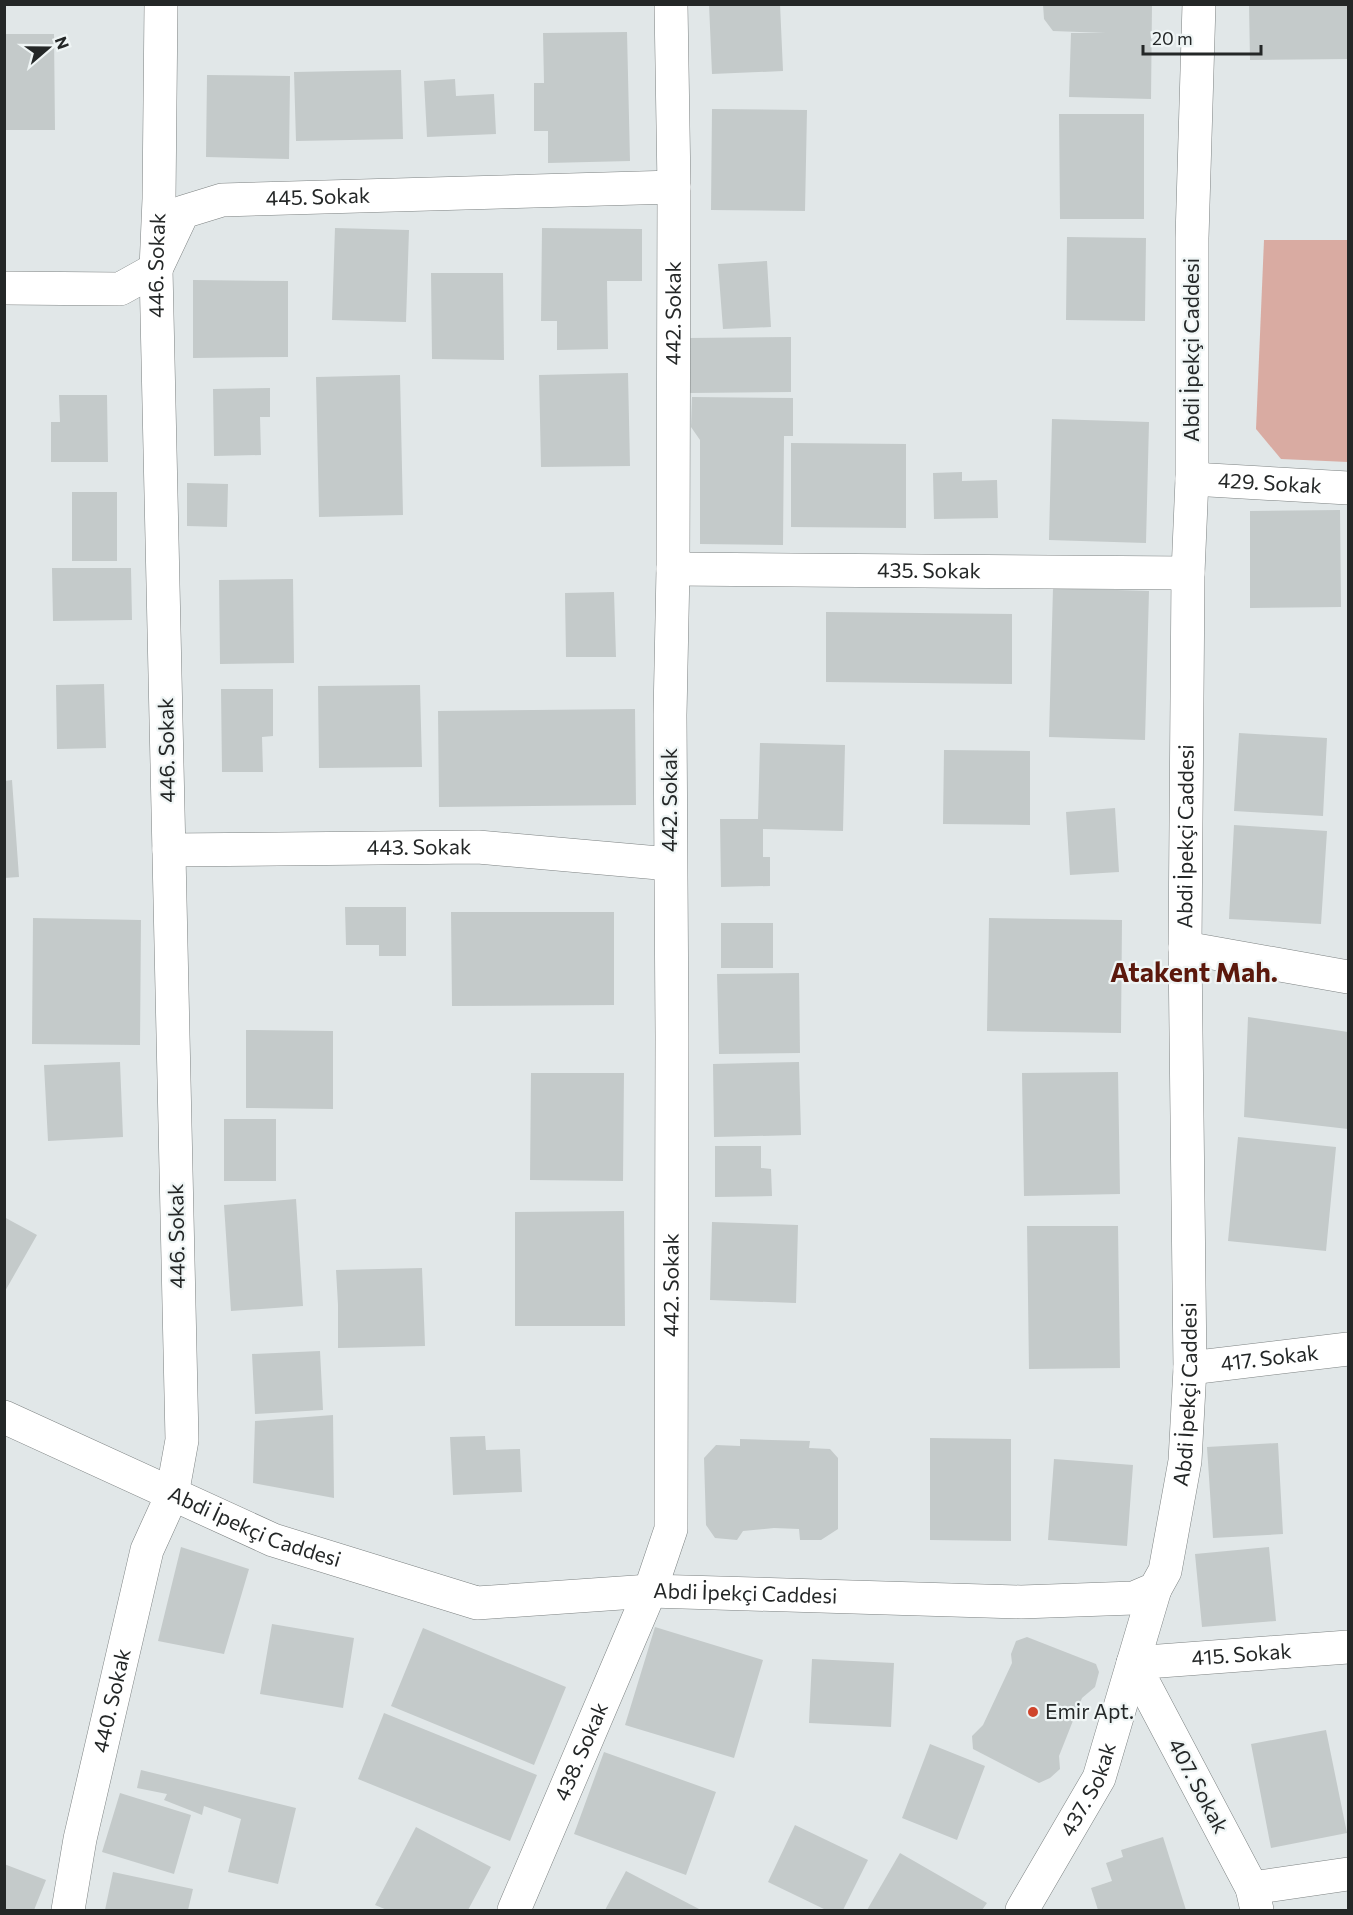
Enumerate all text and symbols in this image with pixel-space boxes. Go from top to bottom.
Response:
north arrow [18,18,78,78]
scale bar [1143,18,1262,56]
text: 20 m [1152,27,1193,49]
text: N [52,34,74,52]
street label: 445. Sokak [265,182,370,210]
street label: 446. Sokak [142,212,169,318]
street label: Abdi İpekçi Caddesi [1178,258,1203,442]
street label: 442. Sokak [660,261,685,365]
street label: 429. Sokak [1217,467,1323,497]
street label: 435. Sokak [877,557,981,582]
street label: 446. Sokak [152,697,179,803]
street label: Abdi İpekçi Caddesi [1171,744,1198,929]
street label: 442. Sokak [656,748,681,852]
street label: 443. Sokak [367,833,471,859]
district label: Atakent Mah. [1110,955,1278,988]
street label: 446. Sokak [162,1183,189,1289]
street label: 442. Sokak [657,1233,683,1337]
street label: Abdi İpekçi Caddesi [1167,1302,1201,1488]
street label: 417. Sokak [1219,1339,1320,1375]
street label: Abdi İpekçi Caddesi [165,1480,344,1571]
street label: Abdi İpekçi Caddesi [653,1577,838,1608]
street label: 415. Sokak [1191,1637,1292,1670]
street label: 440. Sokak [86,1646,135,1755]
street label: 438. Sokak [548,1698,612,1804]
place label: Emir Apt. [1045,1698,1134,1723]
marker: Emir Apt. [1026,1705,1040,1719]
street label: 407. Sokak [1164,1734,1235,1837]
street label: 437. Sokak [1054,1739,1120,1840]

